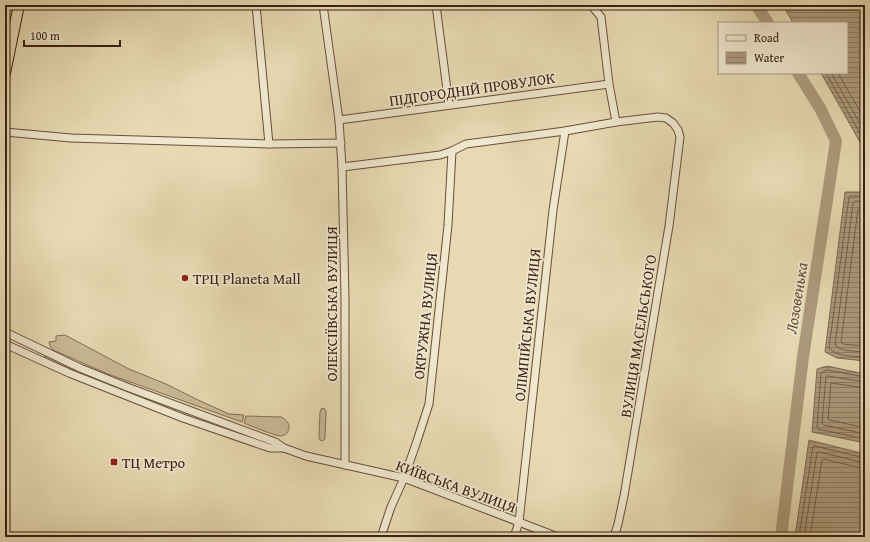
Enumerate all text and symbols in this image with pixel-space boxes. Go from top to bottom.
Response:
scale bar [24,22,120,48]
legend [718,22,848,74]
text: 100 m [30,27,60,44]
text: Road [754,29,780,46]
text: Water [754,49,784,66]
street label: ПІДГОРОДНІЙ ПРОВУЛОК [388,67,557,111]
street label: ОЛЕКСІЇВСЬКА ВУЛИЦЯ [321,226,342,382]
street label: ОЛІМПІЙСЬКА ВУЛИЦЯ [509,247,545,402]
street label: ОКРУЖНА ВУЛИЦЯ [408,252,442,380]
street label: ВУЛИЦЯ МАСЕЛЬСЬКОГО [615,253,661,419]
water label: Лозовенька [778,260,814,336]
place label: ТРЦ Planeta Mall [193,268,301,289]
marker: ТРЦ Planeta Mall [180,273,190,283]
place label: ТЦ Метро [122,452,186,473]
street label: КИЇВСЬКА ВУЛИЦЯ [393,455,519,518]
marker: ТЦ Метро [109,457,119,467]

